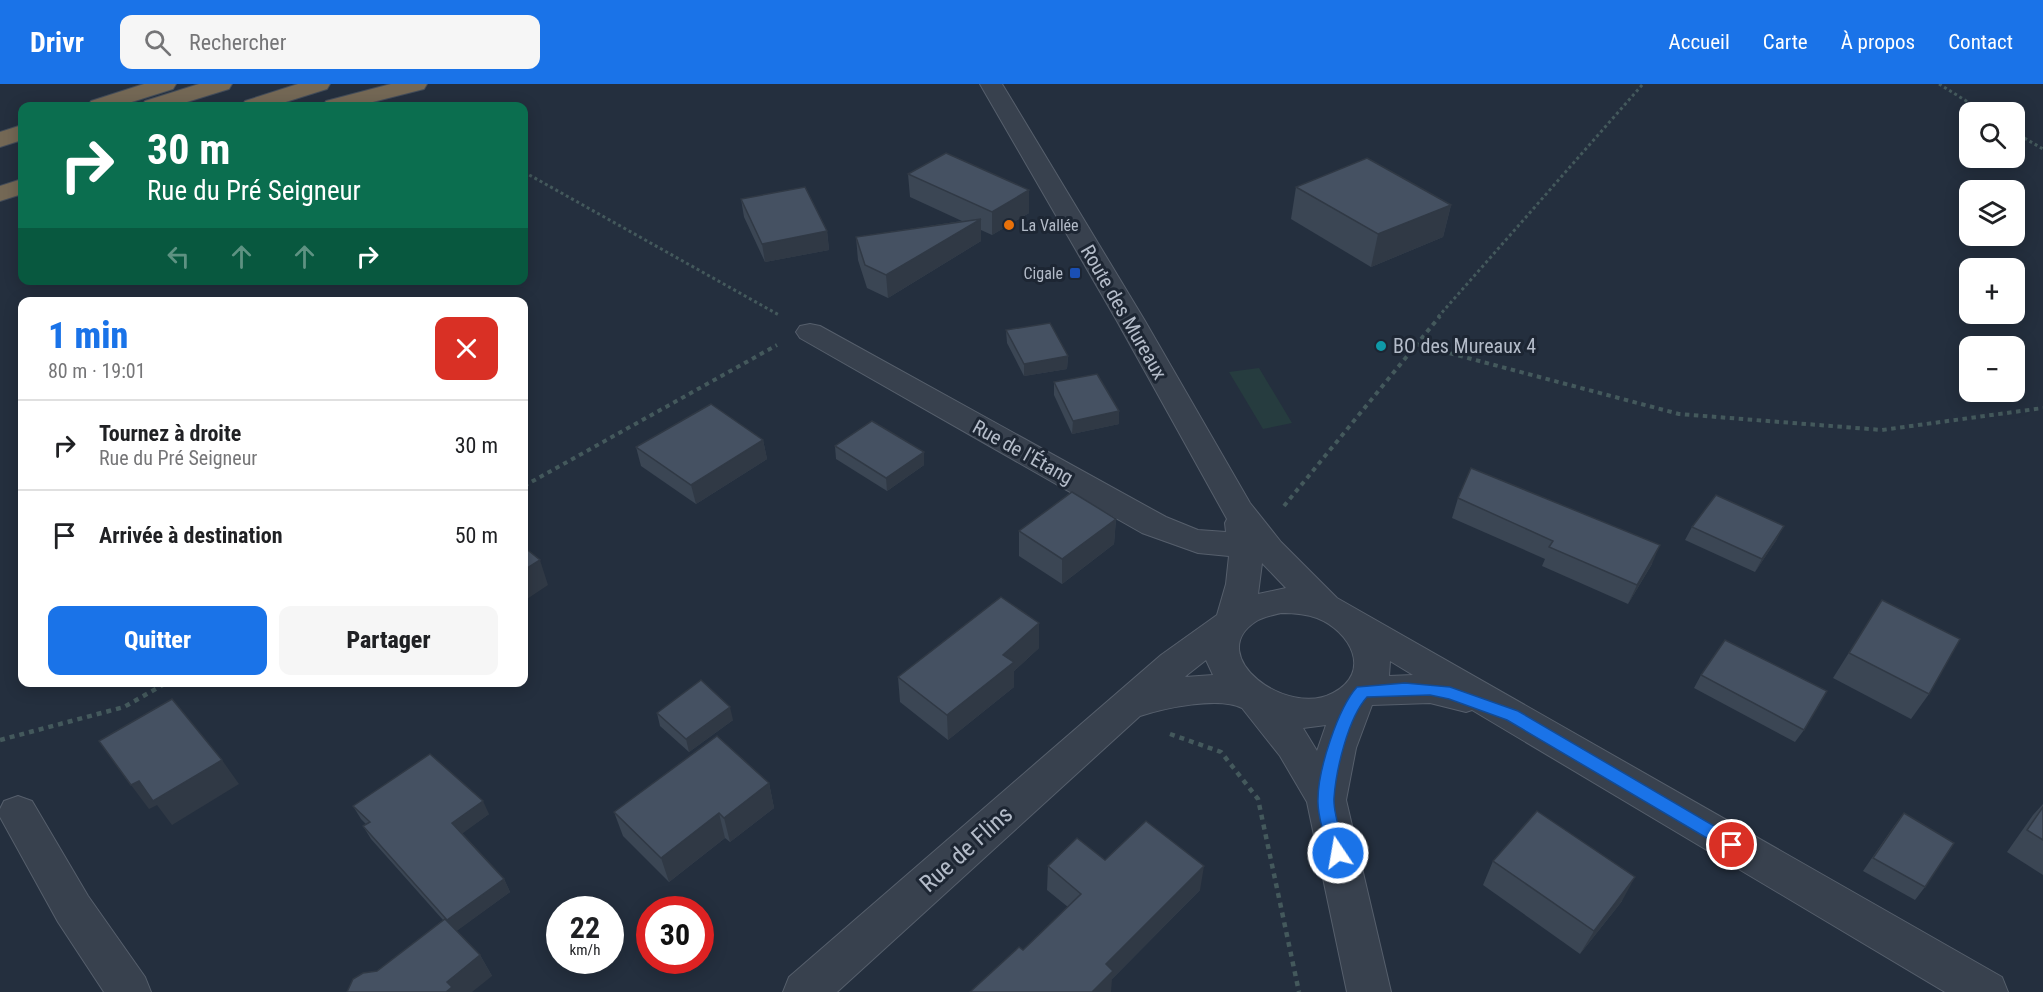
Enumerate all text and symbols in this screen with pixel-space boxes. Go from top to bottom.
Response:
search box [120,15,540,69]
text: Drivr [30,26,84,59]
icon: search [141,26,174,59]
text: Rechercher [189,30,286,55]
text: Accueil [1669,30,1730,54]
text: Carte [1763,30,1808,54]
text: À propos [1841,30,1915,54]
text: Contact [1948,30,2013,54]
map controls [1959,102,2025,402]
button: search [1959,102,2025,168]
text: 30 m [147,125,230,174]
icon: right [48,126,126,204]
text: Rue du Pré Seigneur [147,175,361,207]
button: layers [1959,180,2025,246]
place label: La Vallée [1021,216,1079,235]
marker: La Vallée [1002,218,1016,232]
icon: left [162,240,195,273]
icon: ahead [225,240,258,273]
icon: ahead [288,240,321,273]
icon: right [351,240,384,273]
street label: Route des Mureaux [1076,240,1172,384]
button: + [1959,258,2025,324]
place label: Cigale [1024,264,1063,283]
marker: Cigale [1068,266,1082,280]
text: 1 min [48,315,128,357]
button: close [435,317,498,380]
place label: BO des Mureaux 4 [1393,334,1536,358]
button: − [1959,336,2025,402]
marker: BO des Mureaux 4 [1374,339,1388,353]
text: 80 m · 19:01 [48,359,146,383]
street label: Rue de l'Étang [969,415,1077,489]
text: Tournez à droite [99,421,241,446]
icon: right [48,429,81,462]
text: 30 m [455,433,498,458]
text: Rue du Pré Seigneur [99,446,257,470]
icon: arrive [48,519,81,552]
text: Arrivée à destination [99,523,283,548]
text: 50 m [455,523,498,548]
button: Quitter [48,606,267,675]
button: Partager [279,606,498,675]
street label: Rue de Flins [914,800,1018,898]
pin [1706,819,1757,870]
position arrow [1306,821,1370,885]
icon: arrive [1715,828,1748,861]
speed limit sign: 30 [636,896,714,974]
text: 22 [570,910,600,945]
text: km/h [570,941,600,959]

